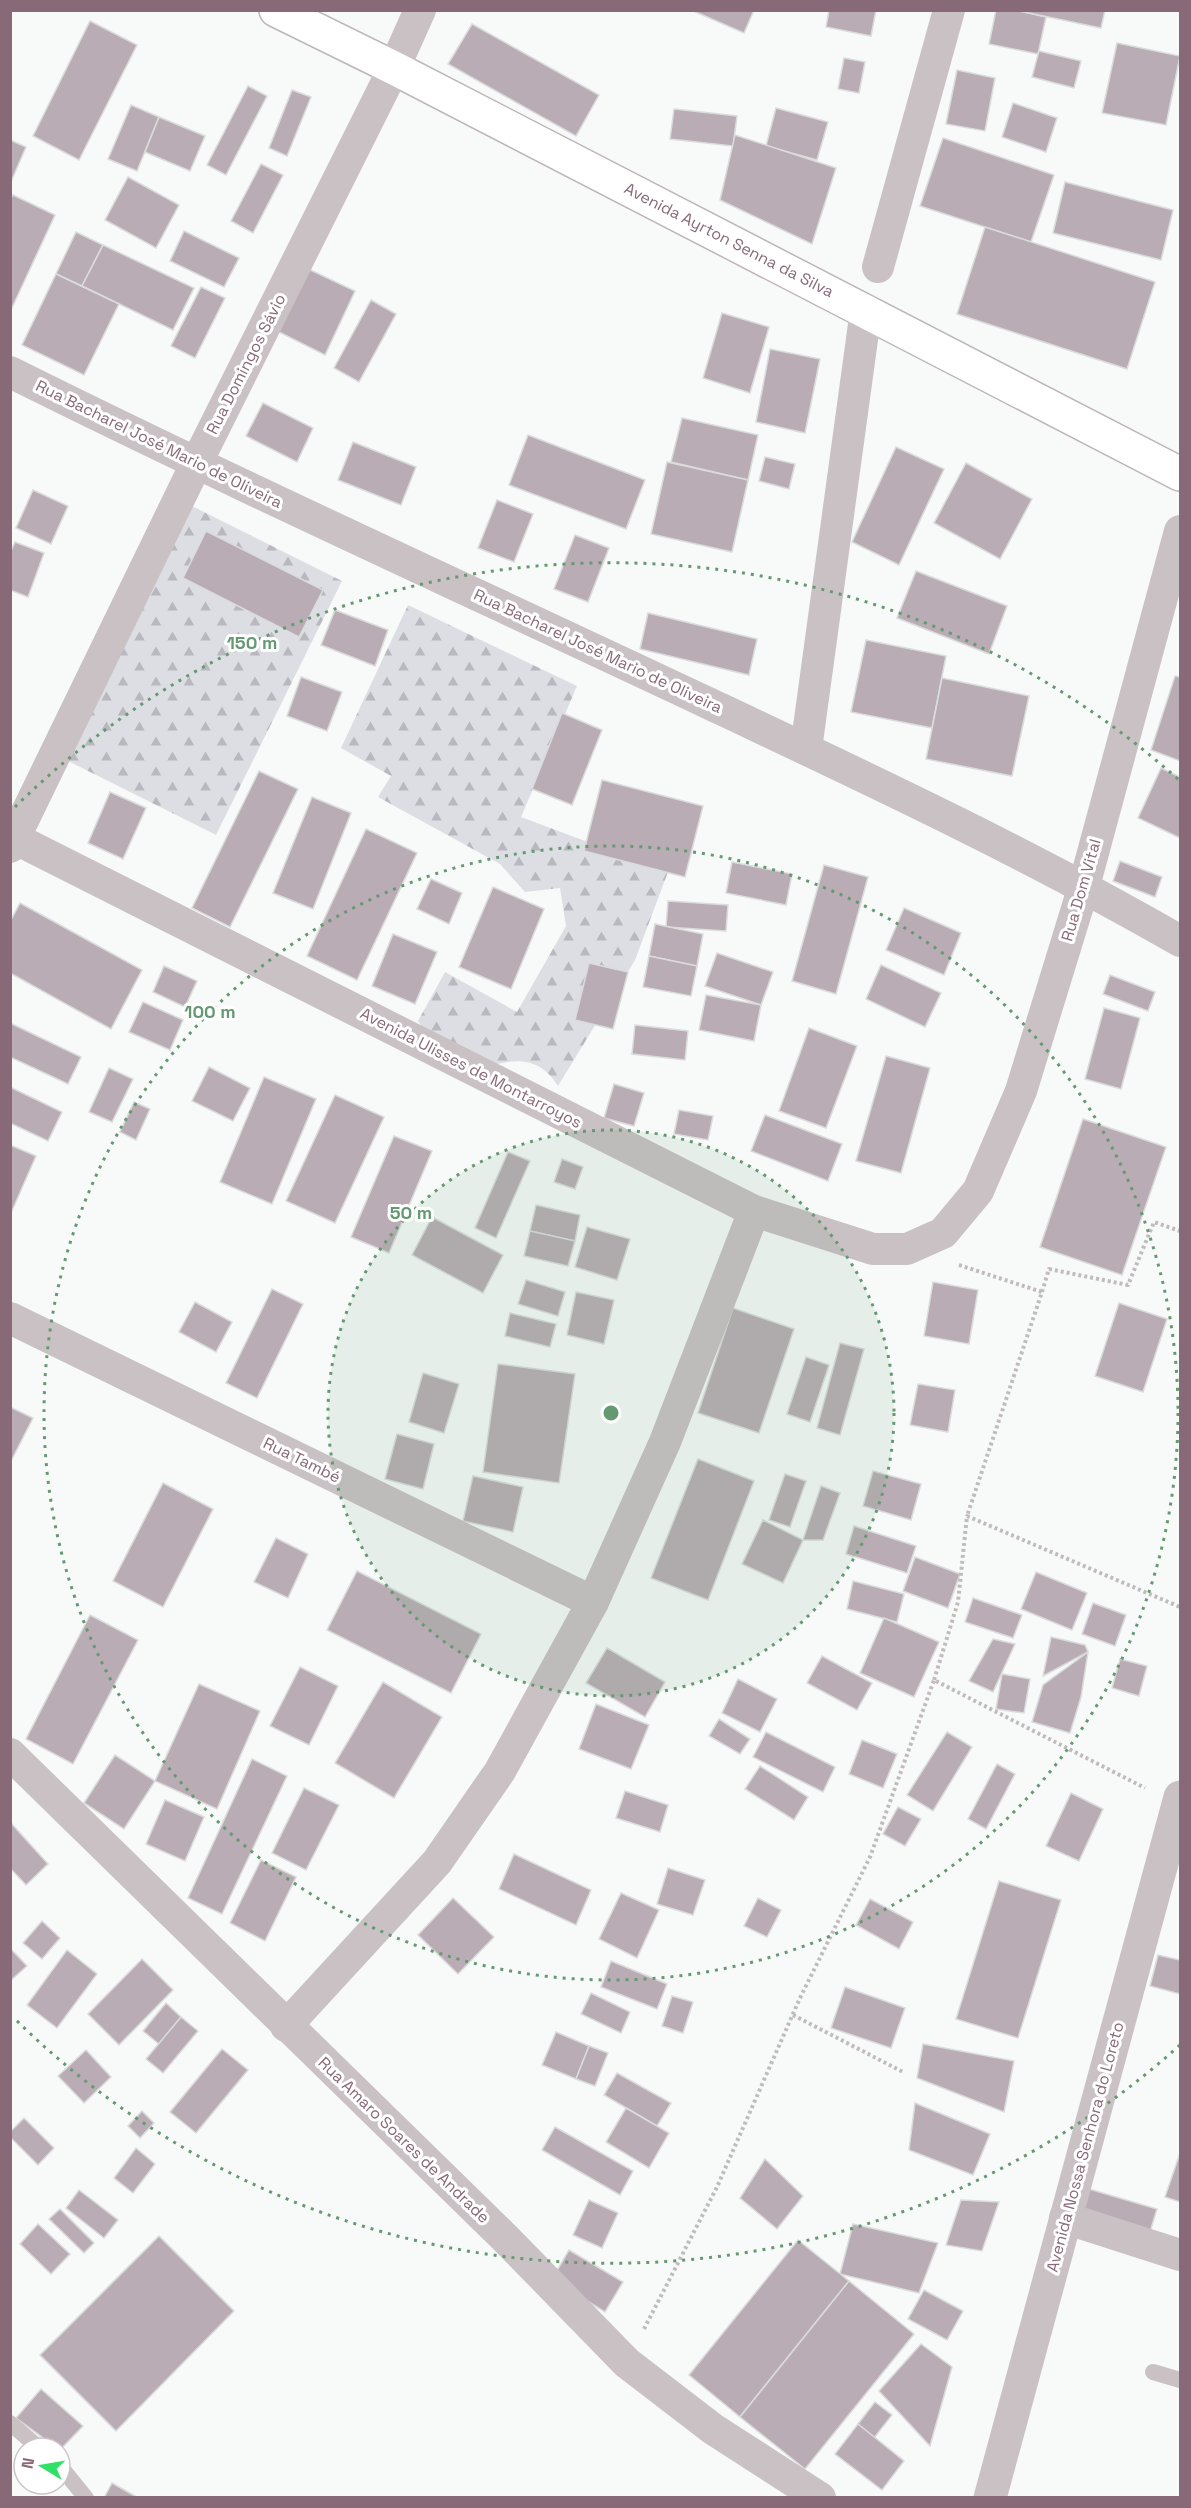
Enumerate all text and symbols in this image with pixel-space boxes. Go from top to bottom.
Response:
street label: Avenida Ayrton Senna da Silva [621,178,837,302]
street label: Rua Domingos Sávio [201,290,291,438]
street label: Rua Bacharel José Mario de Oliveira [32,375,286,513]
street label: Rua Bacharel José Mario de Oliveira [470,584,726,718]
text: 150 m [227,631,277,654]
street label: Rua Dom Vital [1056,836,1106,944]
text: 100 m [184,1000,236,1023]
street label: Avenida Ulisses de Montarroyos [357,1003,585,1133]
text: 50 m [390,1201,432,1224]
centre of rings [601,1403,621,1423]
street label: Rua També [260,1432,344,1488]
street label: Avenida Nossa Senhora do Loreto [1041,2020,1129,2274]
street label: Rua Amaro Soares de Andrade [314,2052,494,2228]
north arrow [12,2436,72,2496]
text: N [16,2456,39,2471]

